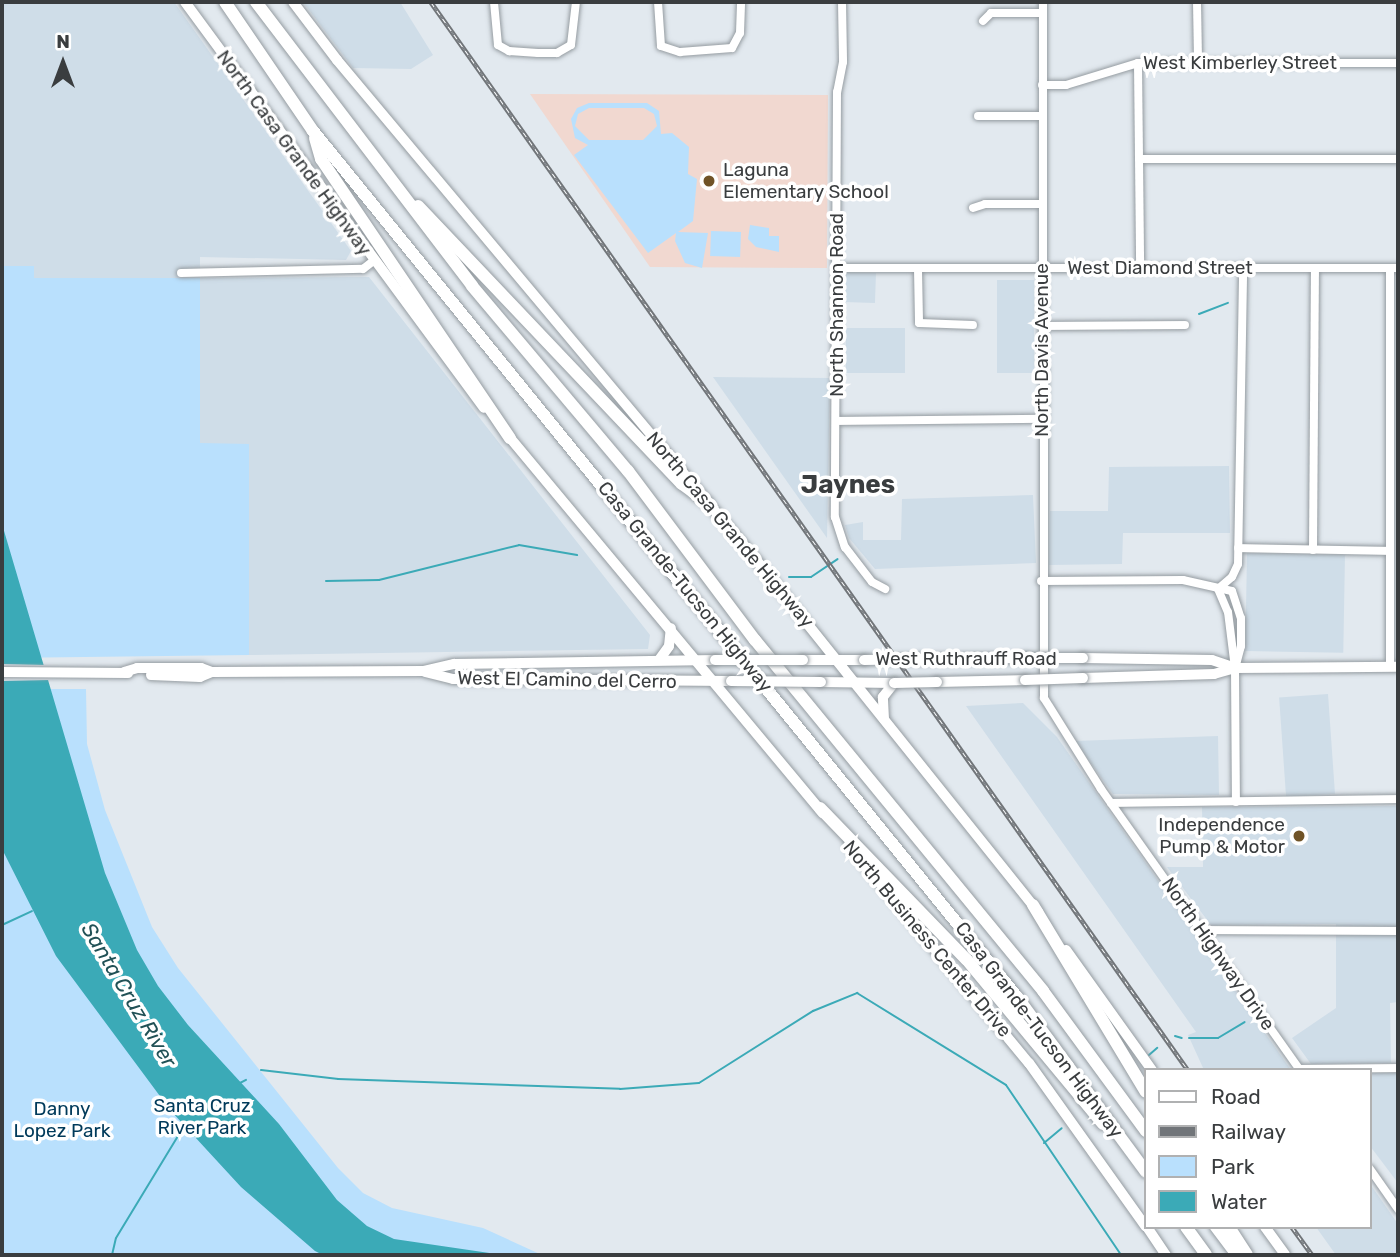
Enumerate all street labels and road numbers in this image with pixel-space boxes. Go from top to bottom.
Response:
street label: North Casa Grande Highway [212,46,376,260]
street label: West Kimberley Street [1143,52,1337,74]
street label: North Shannon Road [826,213,848,397]
street label: West Diamond Street [1067,257,1253,279]
street label: North Davis Avenue [1031,263,1053,437]
street label: North Casa Grande Highway [641,428,819,632]
street label: Casa Grande-Tucson Highway [593,477,777,697]
street label: West Ruthrauff Road [875,648,1057,670]
street label: West El Camino del Cerro [457,667,677,693]
street label: North Business Center Drive [838,836,1016,1042]
street label: North Highway Drive [1156,873,1280,1035]
street label: Casa Grande-Tucson Highway [950,917,1128,1143]

